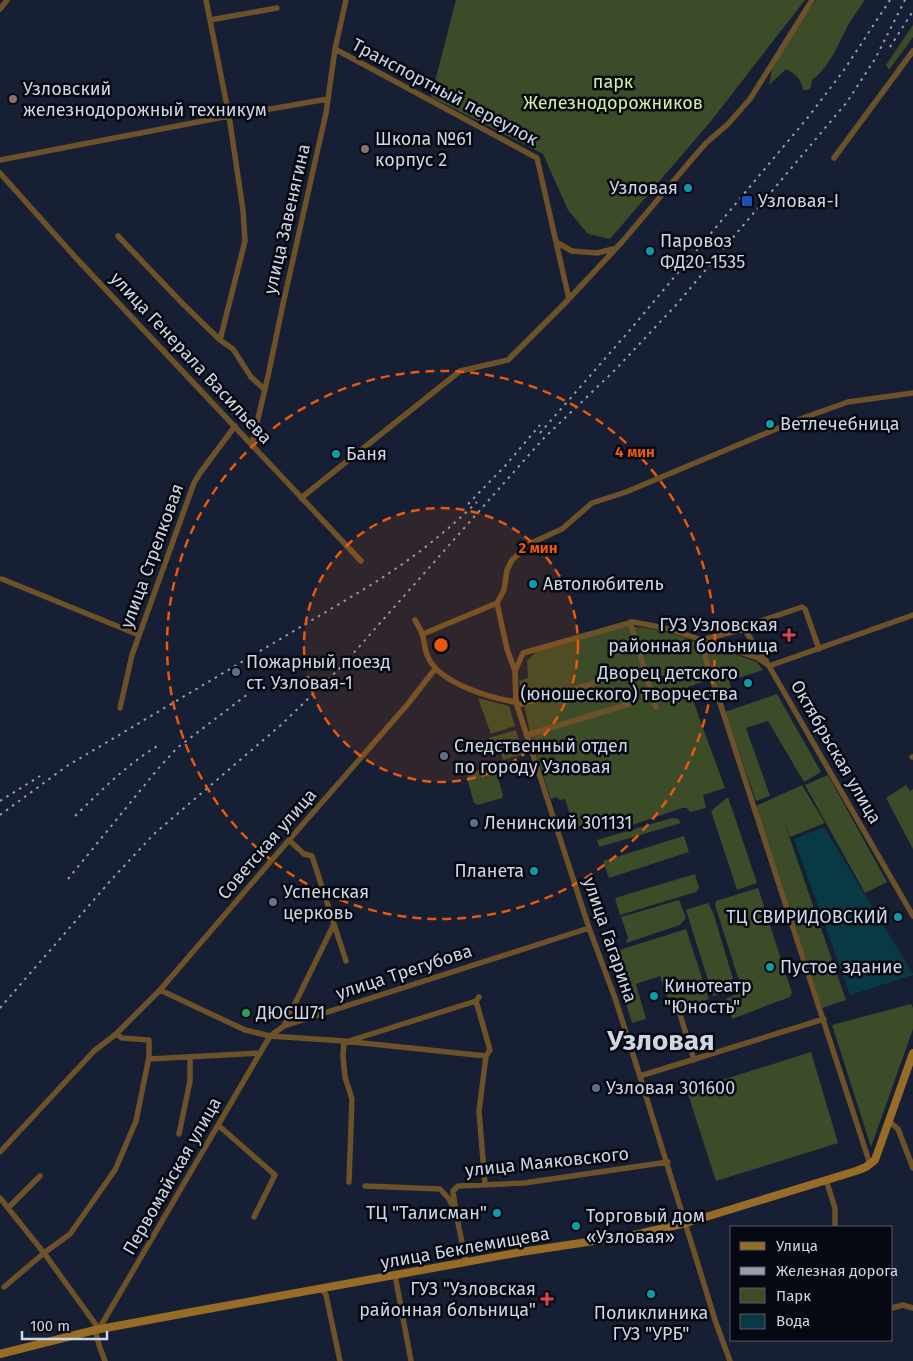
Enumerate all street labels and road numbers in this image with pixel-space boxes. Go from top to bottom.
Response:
street label: Транспортный переулок [348,34,542,151]
street label: улица Завенягина [259,142,315,296]
street label: улица Генерала Васильева [105,267,277,449]
street label: улица Стрелковая [116,481,188,631]
street label: Октябрьская улица [786,676,886,828]
street label: Советская улица [213,784,321,904]
street label: улица Гагарина [578,875,642,1005]
street label: улица Трегубова [333,940,475,1004]
street label: Первомайская улица [118,1093,226,1259]
street label: улица Маяковского [464,1142,630,1182]
street label: улица Беклемищева [379,1222,551,1274]

